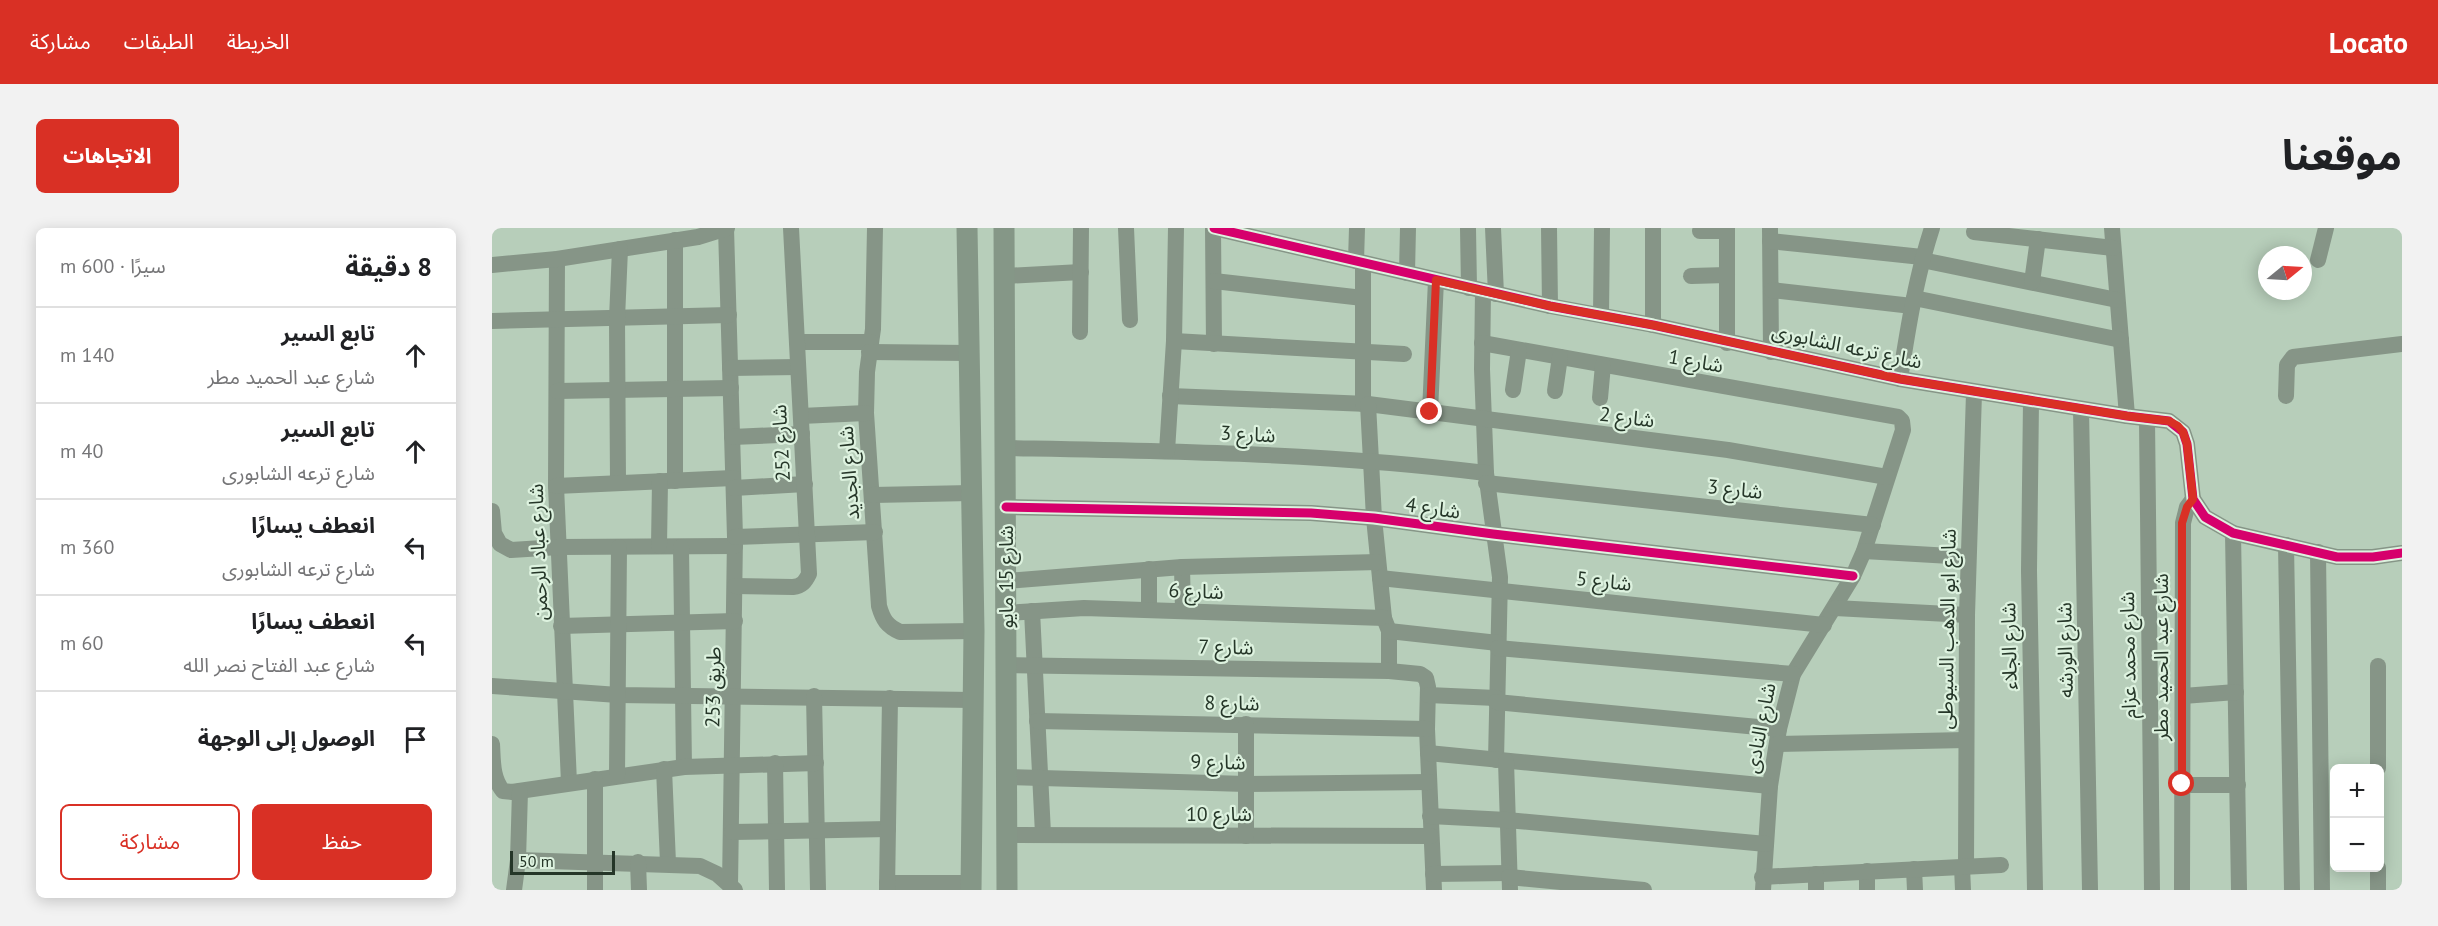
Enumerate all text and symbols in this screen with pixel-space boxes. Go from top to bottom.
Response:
text: Locato [2329,24,2408,61]
text: مشاركة [30,28,91,55]
text: الطبقات [124,28,194,55]
text: الخريطة [227,28,290,55]
button: الاتجاهات [36,119,179,193]
text: موقعنا [2282,127,2402,182]
north arrow [2258,246,2312,300]
text: 8 دقيقة [345,250,432,283]
text: سيرًا · 600 m [60,253,166,279]
street label: شارع ترعه الشابورى [1769,317,1925,377]
text: تابع السير [281,319,375,347]
icon: ahead [399,339,432,372]
text: 140 m [60,342,114,368]
street label: شارع 1 [1666,343,1725,381]
text: شارع عبد الحميد مطر [207,364,375,390]
route end [1416,398,1442,424]
street label: شارع 2 [1598,401,1656,435]
street label: شارع 252 [766,404,798,482]
text: تابع السير [281,415,375,443]
street label: شارع 3 [1220,420,1276,450]
street label: شارع الجديد [833,425,867,521]
icon: ahead [399,435,432,468]
text: 40 m [60,438,103,464]
text: شارع ترعه الشابورى [222,460,375,486]
street label: شارع 3 [1706,473,1764,507]
street label: شارع عباد الرحمن [523,483,555,621]
street label: شارع 4 [1404,491,1462,527]
text: انعطف يسارًا [251,511,375,539]
street label: شارع 15 مايو [993,525,1021,629]
street label: شارع ابو الدهب السيوطى [1932,528,1964,730]
icon: left [399,531,432,564]
text: 360 m [60,534,114,560]
text: شارع ترعه الشابورى [222,556,375,582]
street label: شارع 5 [1575,565,1633,599]
street label: شارع عبد الحميد مطر [2148,573,2176,742]
street label: شارع 6 [1168,577,1224,607]
street label: شارع محمد عزام [2114,591,2144,719]
street label: شارع الجلاء [1995,602,2025,690]
street label: شارع الورشه [2051,602,2081,698]
text: انعطف يسارًا [251,607,375,635]
icon: left [399,627,432,660]
text: 60 m [60,630,103,656]
street label: شارع 7 [1198,634,1254,662]
street label: طريق 253 [699,646,727,728]
text: شارع عبد الفتاح نصر الله [183,652,375,678]
street label: شارع النادى [1738,681,1783,776]
street label: شارع 8 [1204,690,1260,718]
icon: arrive [399,723,432,756]
text: الوصول إلى الوجهة [198,724,375,752]
street label: شارع 9 [1190,749,1246,777]
map controls [2330,764,2384,872]
button: + [2330,764,2384,818]
route start [2168,770,2194,796]
street label: شارع 10 [1186,801,1252,829]
button: مشاركة [60,804,240,880]
button: حفظ [252,804,432,880]
button: − [2330,818,2384,872]
scale bar [510,848,615,876]
text: 50 m [519,851,554,871]

